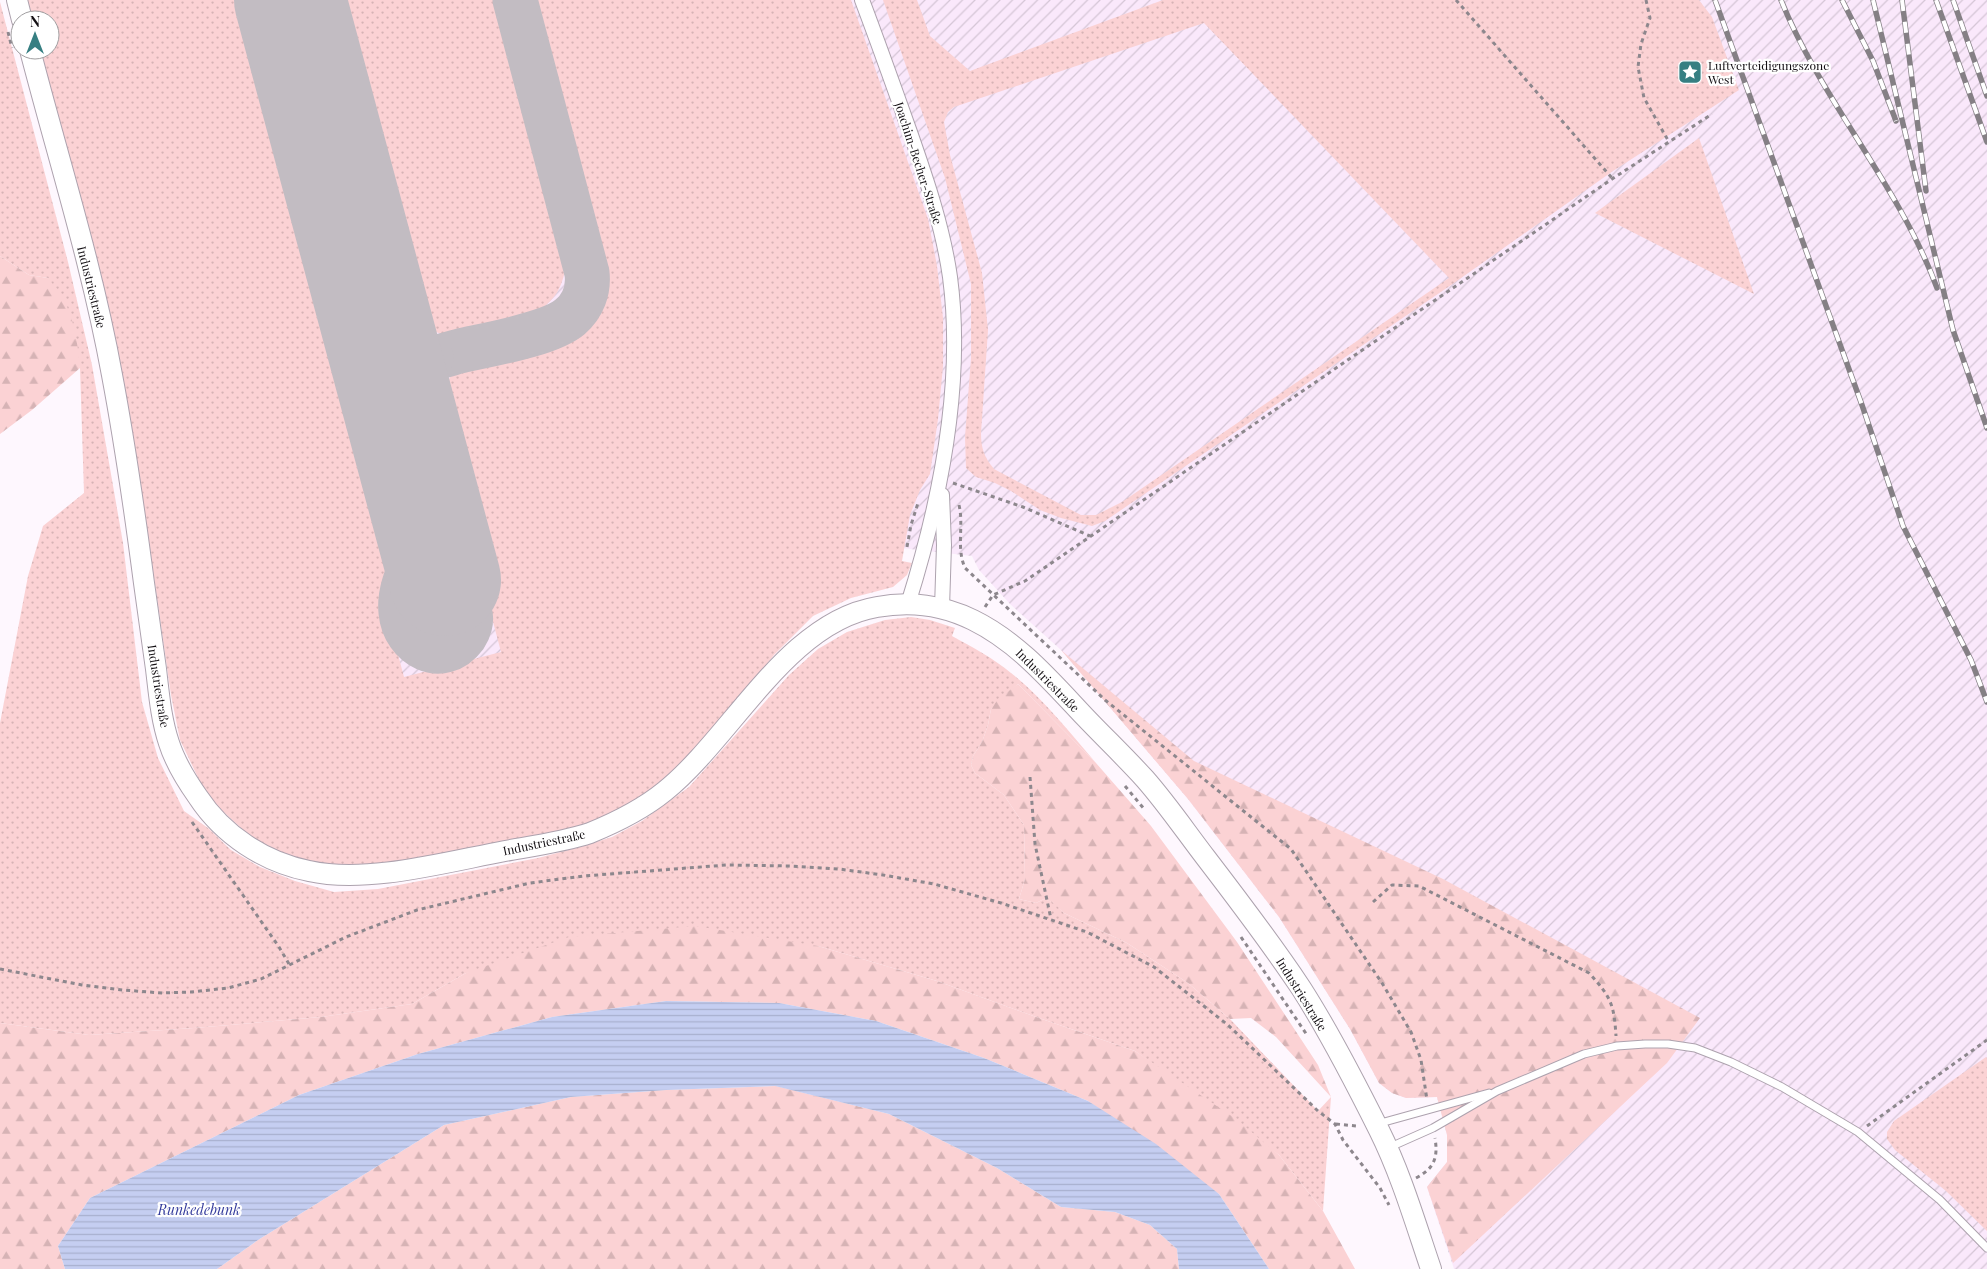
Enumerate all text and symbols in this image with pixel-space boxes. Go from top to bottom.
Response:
north arrow [10,10,60,60]
text: N [30,12,40,31]
place label: Luftverteidigungszone West [1707,57,1829,87]
place icon: Luftverteidigungszone West [1677,59,1703,85]
street label: Joachim-Becher-Straße [891,99,946,226]
street label: Industriestraße [74,244,110,330]
street label: Industriestraße [145,643,173,729]
street label: Industriestraße [1013,645,1083,715]
street label: Industriestraße [501,825,587,859]
street label: Industriestraße [1273,954,1331,1034]
water label: Runkedebunk [157,1200,240,1219]

